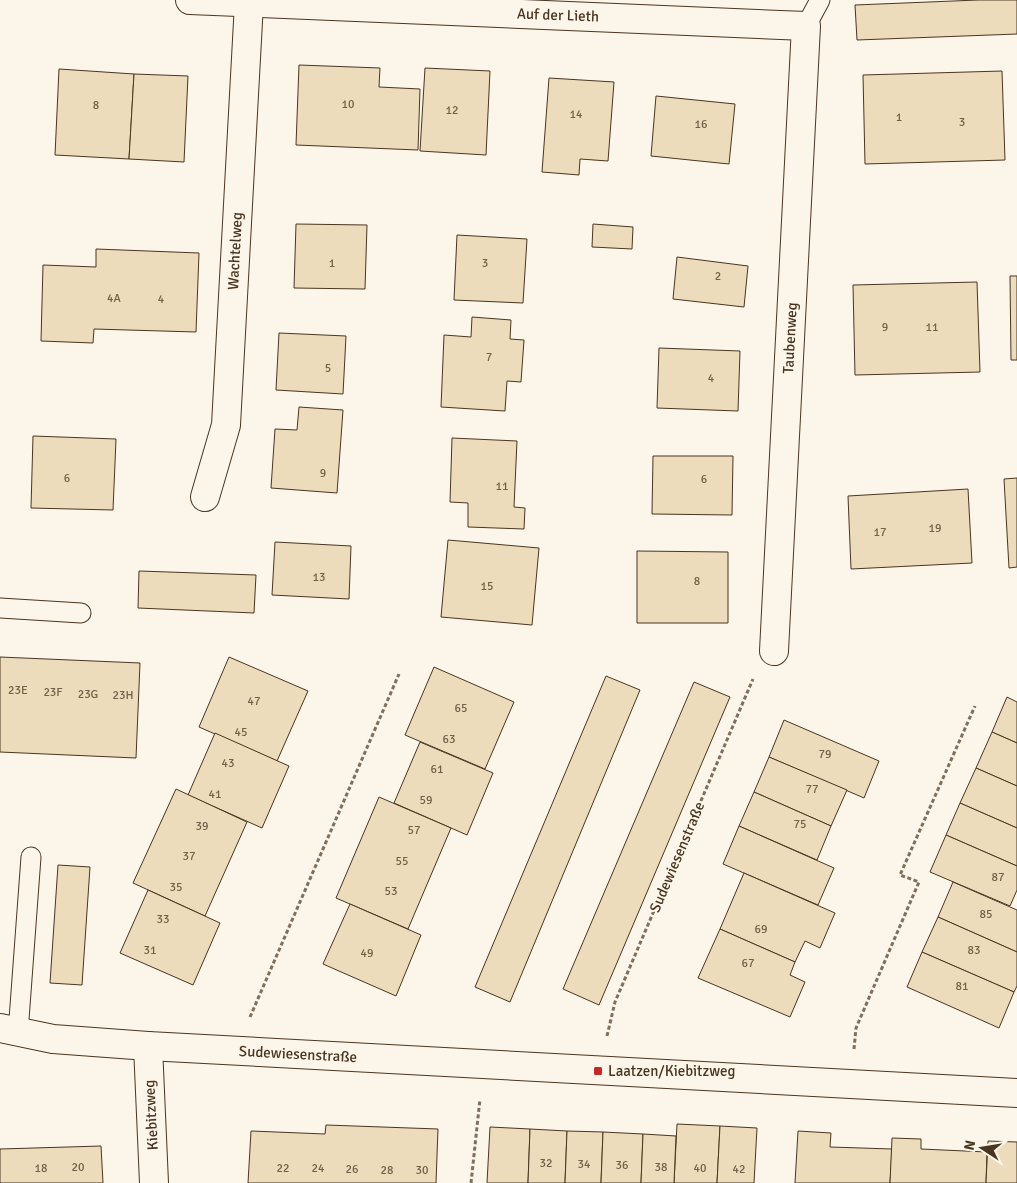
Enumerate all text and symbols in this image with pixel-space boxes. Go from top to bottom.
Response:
street label: Auf der Lieth [517,5,599,25]
house number: 10 [342,97,354,112]
house number: 8 [93,98,99,113]
house number: 12 [446,103,458,118]
house number: 14 [570,107,583,122]
house number: 1 [896,110,902,125]
house number: 3 [959,115,965,130]
house number: 16 [695,117,707,132]
street label: Wachtelweg [224,212,246,290]
house number: 1 [329,256,335,271]
house number: 3 [482,256,488,271]
house number: 2 [715,269,721,284]
house number: 4A [107,291,122,306]
house number: 4 [158,292,165,307]
street label: Taubenweg [779,302,801,374]
house number: 9 [882,320,888,335]
house number: 11 [926,320,938,335]
house number: 7 [486,350,492,365]
house number: 5 [325,361,331,376]
house number: 4 [708,371,715,386]
house number: 9 [320,466,326,481]
house number: 6 [64,471,70,486]
house number: 6 [701,472,707,487]
house number: 11 [496,479,508,494]
house number: 19 [929,521,941,536]
house number: 17 [874,525,886,540]
house number: 13 [313,570,325,585]
house number: 8 [694,574,700,589]
house number: 15 [481,579,493,594]
house number: 23E [8,683,28,698]
house number: 23F [43,685,63,700]
house number: 23G [78,687,98,702]
house number: 23H [112,688,134,703]
house number: 47 [248,694,260,709]
house number: 65 [455,701,467,716]
house number: 45 [235,725,247,740]
house number: 63 [443,732,455,747]
house number: 79 [819,747,831,762]
house number: 43 [222,756,234,771]
house number: 61 [431,762,443,777]
house number: 77 [806,782,818,797]
house number: 41 [209,787,221,802]
house number: 59 [420,793,432,808]
street label: Sudewiesenstraße [646,799,708,915]
house number: 75 [794,817,806,832]
house number: 39 [196,819,208,834]
house number: 57 [408,823,420,838]
house number: 37 [183,849,195,864]
house number: 55 [396,854,408,869]
house number: 87 [992,870,1004,885]
house number: 35 [170,880,182,895]
house number: 53 [385,884,397,899]
house number: 85 [980,907,992,922]
house number: 33 [157,912,169,927]
house number: 69 [755,922,767,937]
house number: 31 [144,943,156,958]
house number: 83 [968,943,980,958]
house number: 49 [361,946,373,961]
house number: 67 [742,956,754,971]
house number: 81 [956,979,968,994]
street label: Sudewiesenstraße [238,1042,358,1066]
place label: Laatzen/Kiebitzweg [608,1062,735,1080]
marker: Laatzen/Kiebitzweg [592,1065,604,1077]
street label: Kiebitzweg [140,1079,162,1151]
north arrow [957,1123,1007,1173]
text: N [960,1139,979,1152]
house number: 32 [540,1156,552,1171]
house number: 34 [578,1157,591,1172]
house number: 36 [616,1158,628,1173]
house number: 20 [72,1160,84,1175]
house number: 38 [655,1160,667,1175]
house number: 18 [35,1161,47,1176]
house number: 22 [277,1161,289,1176]
house number: 24 [312,1161,325,1176]
house number: 40 [694,1161,706,1176]
house number: 26 [346,1162,358,1177]
house number: 42 [733,1162,745,1177]
house number: 28 [381,1163,393,1178]
house number: 30 [416,1163,428,1178]

